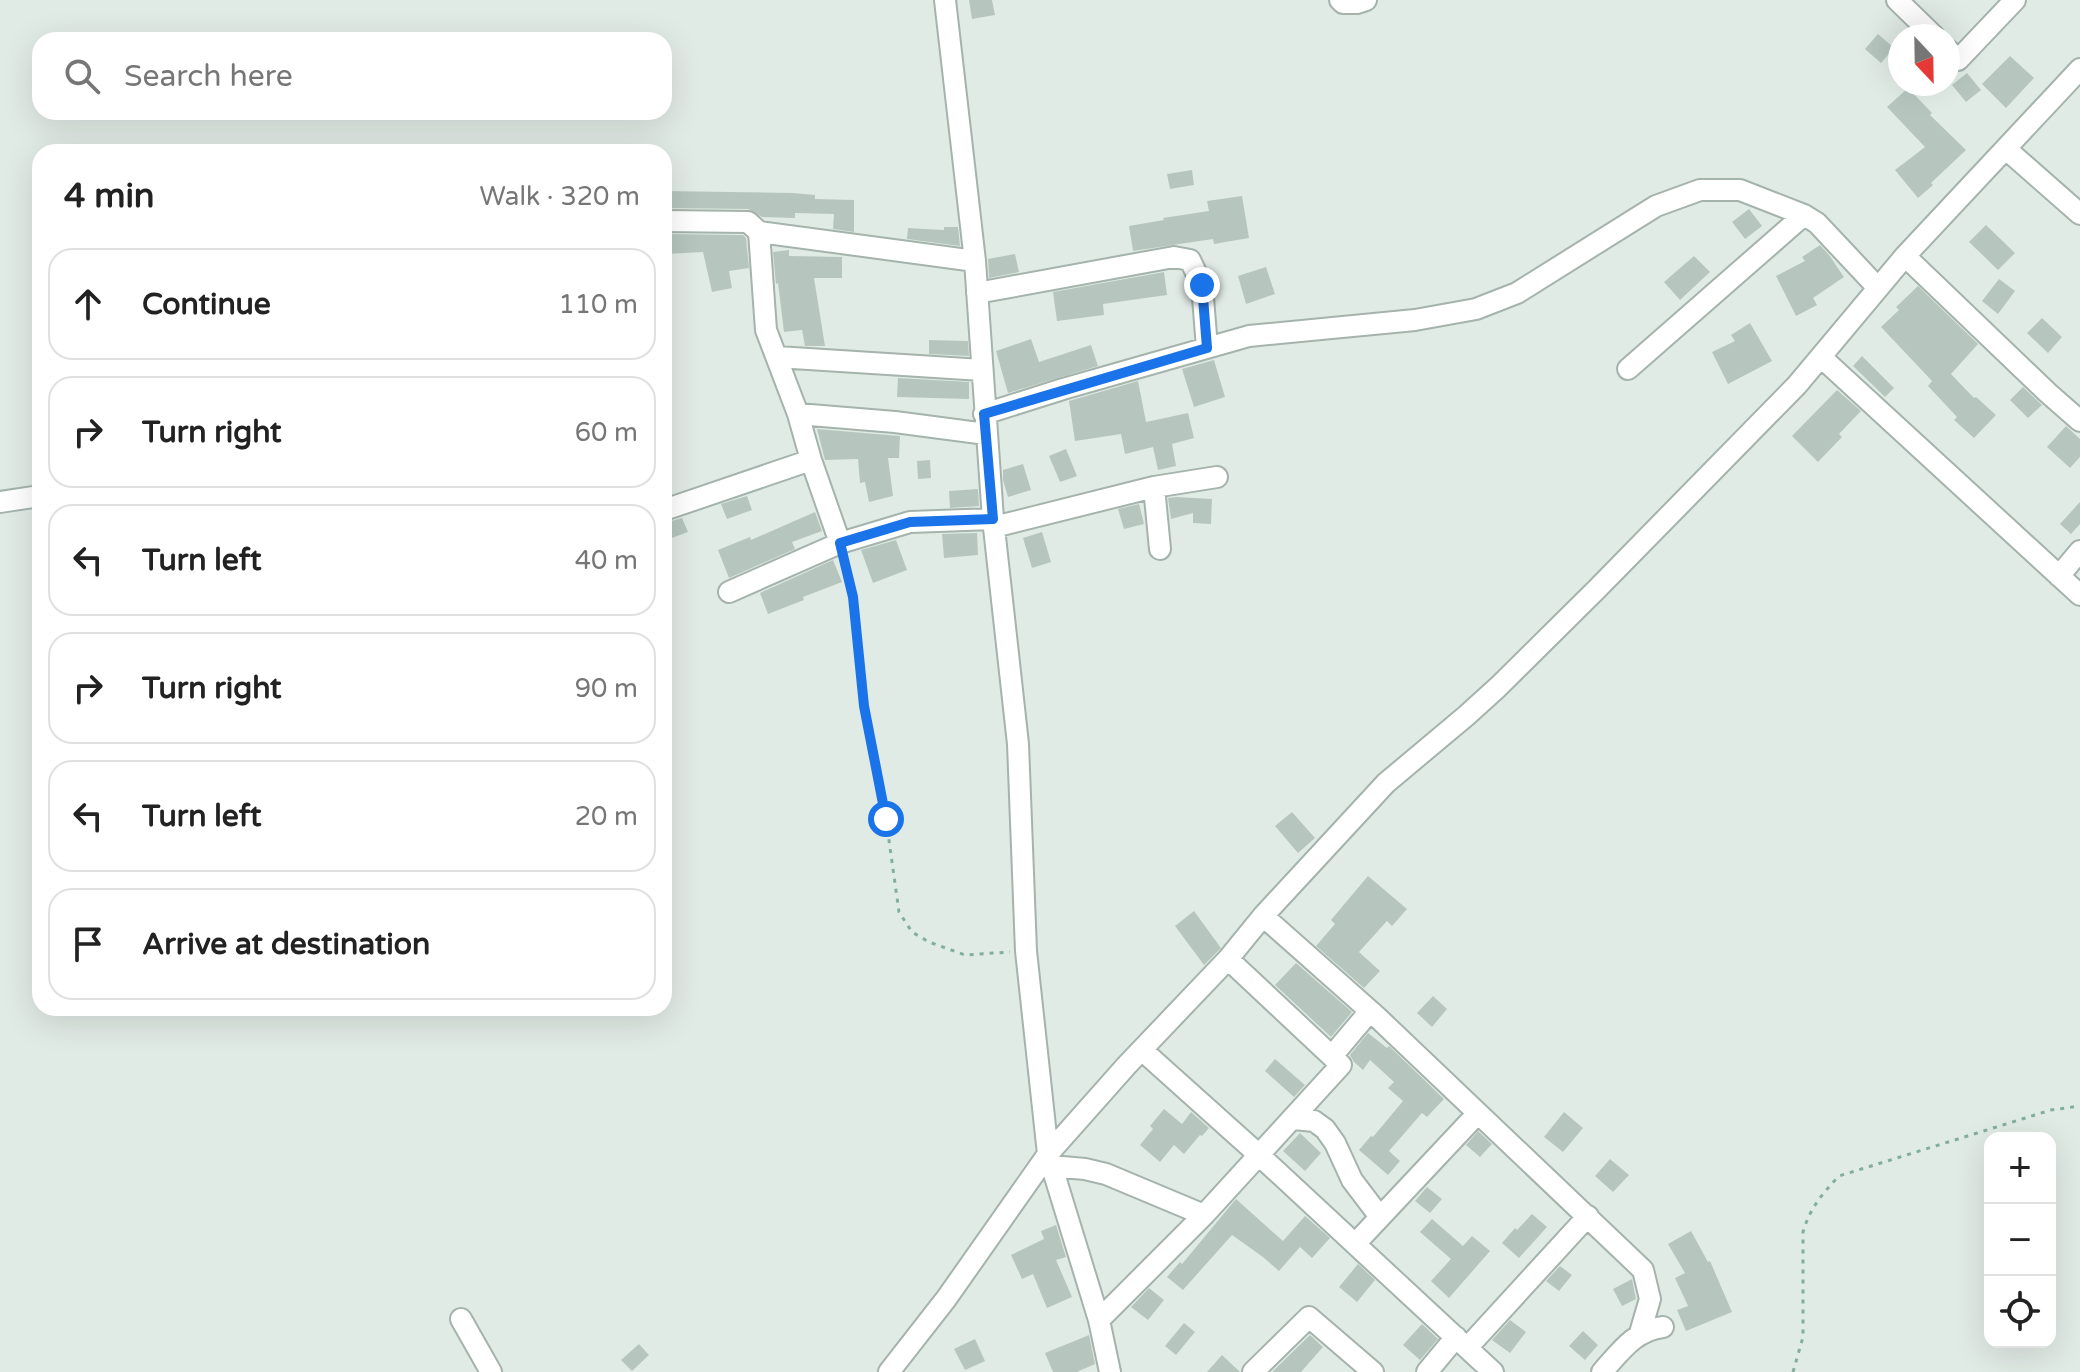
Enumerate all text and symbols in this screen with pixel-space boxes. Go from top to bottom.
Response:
north arrow [1888,24,1960,96]
search box [32,32,672,120]
icon: search [60,54,104,98]
text: Search here [124,58,293,95]
text: 4 min [64,176,155,217]
text: Walk · 320 m [480,181,640,212]
route end [1184,267,1220,303]
icon: ahead [66,282,110,326]
text: Continue [142,286,271,323]
text: 110 m [558,289,638,320]
icon: right [66,410,110,454]
text: Turn right [142,414,282,451]
text: 60 m [575,417,638,448]
icon: left [66,538,110,582]
text: Turn left [142,542,261,579]
text: 40 m [575,545,638,576]
icon: right [66,666,110,710]
text: Turn right [142,670,282,707]
text: 90 m [575,673,638,704]
icon: left [66,794,110,838]
text: Turn left [142,798,261,835]
text: 20 m [575,801,638,832]
route start [868,801,904,837]
icon: arrive [66,922,110,966]
text: Arrive at destination [142,926,430,963]
map controls [1984,1132,2056,1348]
button: + [1984,1132,2056,1204]
button: − [1984,1204,2056,1276]
button: locate [1984,1276,2056,1348]

